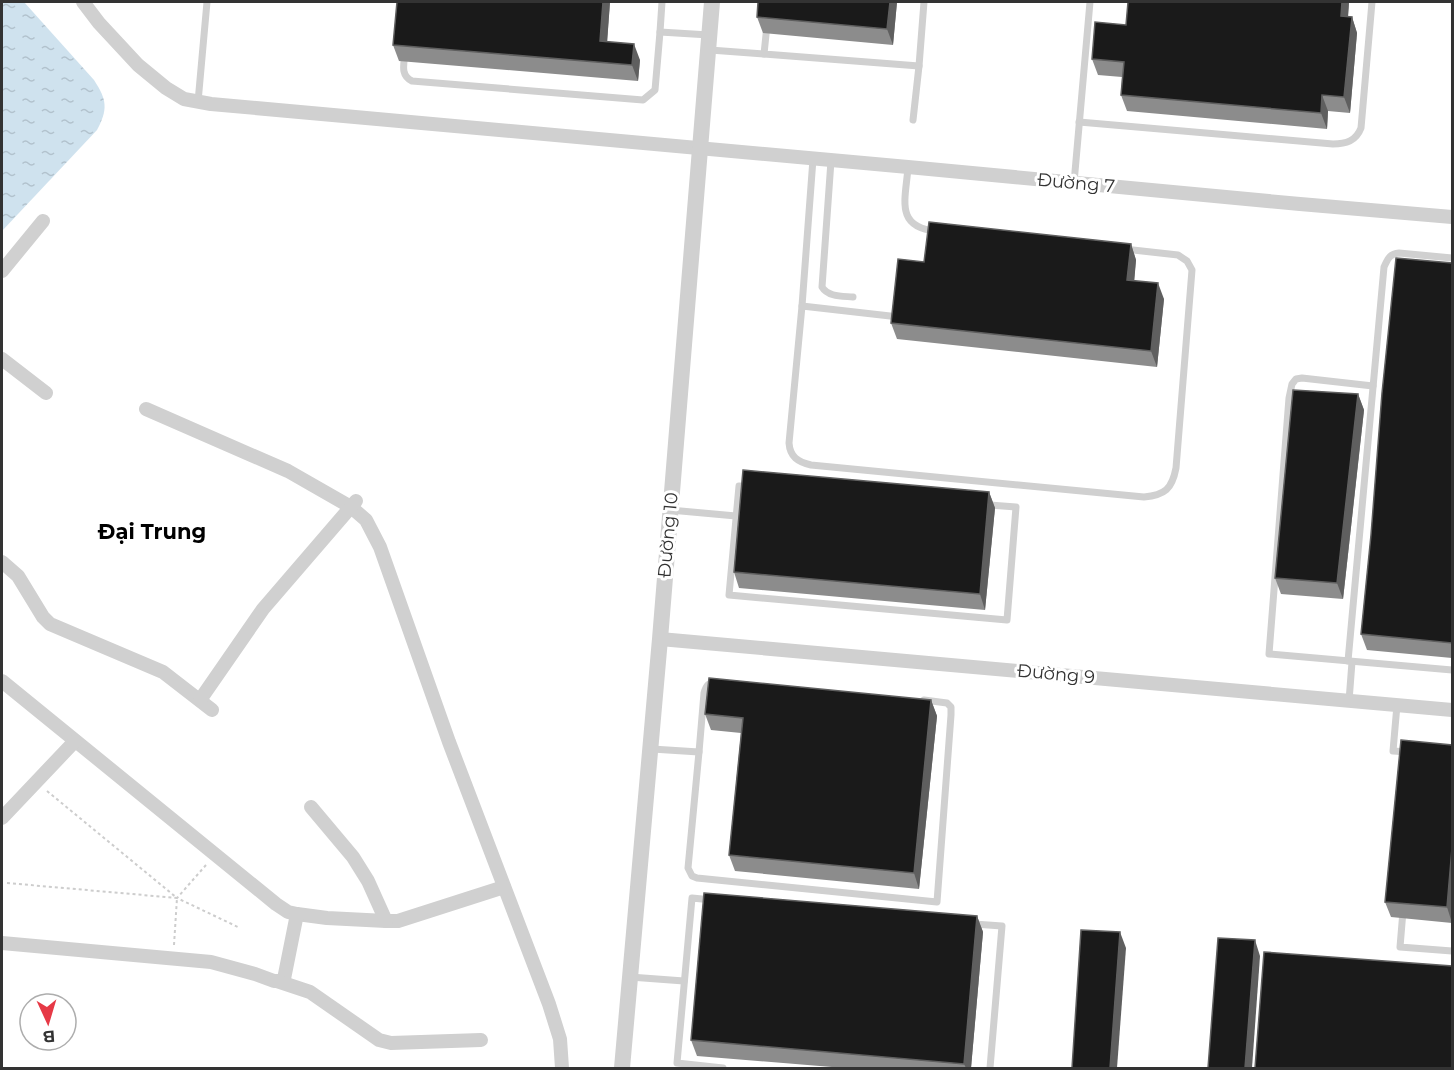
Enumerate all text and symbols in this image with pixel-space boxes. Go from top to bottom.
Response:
street label: Đường 7 [1036,169,1116,197]
street label: Đường 10 [653,491,683,579]
district label: Đại Trung [98,519,206,544]
street label: Đường 9 [1016,660,1096,688]
north arrow [18,992,78,1052]
text: B [42,1027,56,1046]

